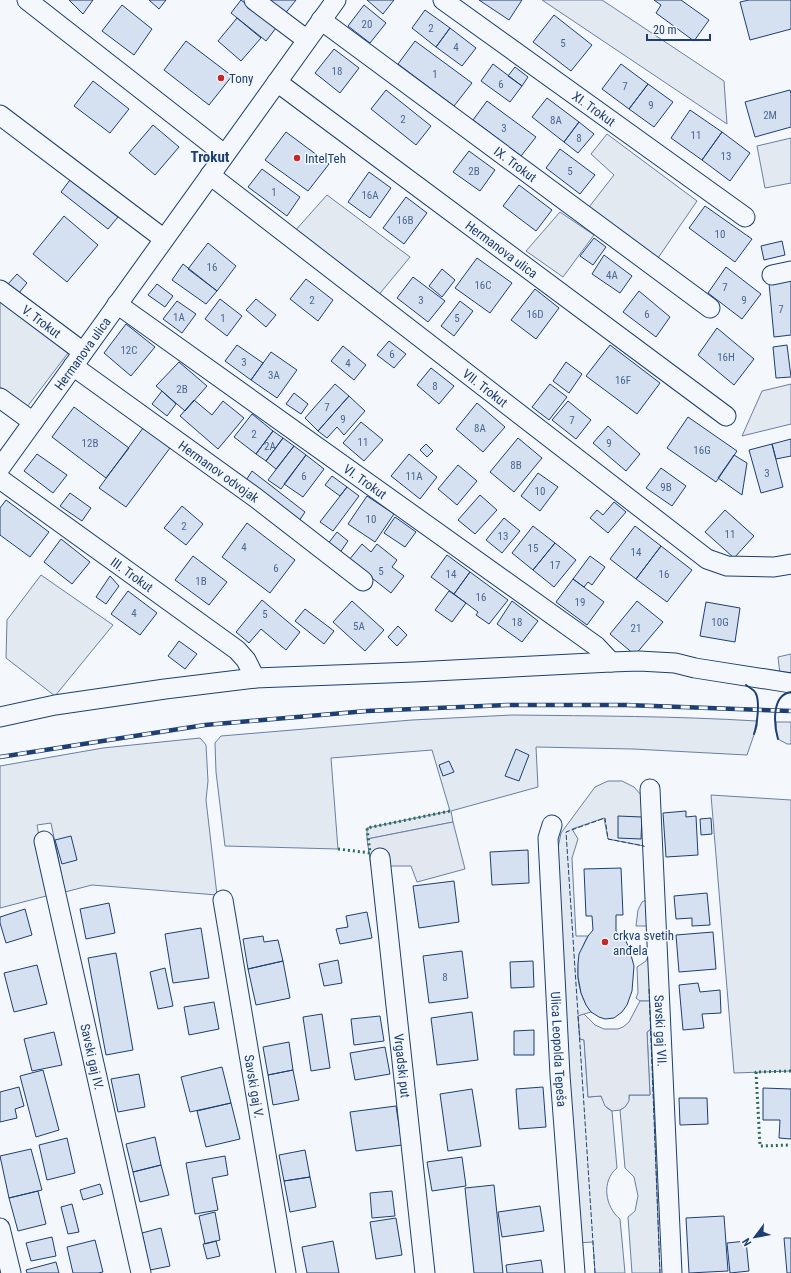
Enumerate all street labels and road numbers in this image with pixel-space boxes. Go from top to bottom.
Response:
street label: XI. Trokut [570,88,619,129]
street label: IX. Trokut [491,143,540,185]
street label: Hermanova ulica [463,217,541,281]
street label: V. Trokut [19,302,64,341]
street label: Hermanova ulica [51,314,113,393]
street label: VII. Trokut [460,366,511,410]
street label: Hermanov odvojak [176,437,262,505]
street label: VI. Trokut [341,461,390,502]
street label: III. Trokut [108,554,156,595]
street label: Ulica Leopolda Tepeša [548,991,570,1107]
street label: Savski gaj VII. [652,994,670,1067]
street label: Savski gaj IV. [78,1022,107,1091]
street label: Vrgadski put [392,1033,413,1099]
street label: Savski gaj V. [242,1054,267,1119]

